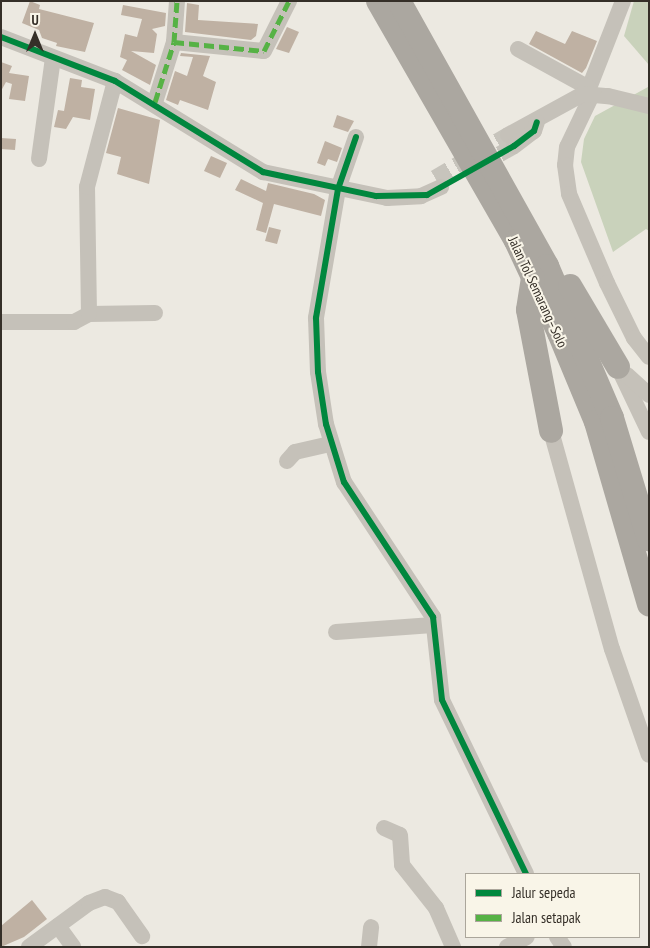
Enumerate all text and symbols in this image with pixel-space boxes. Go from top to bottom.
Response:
north arrow [10,10,60,60]
text: U [31,11,39,29]
street label: Jalan Tol Semarang–Solo [505,234,571,350]
legend [465,873,640,938]
text: Jalur sepeda [512,883,575,902]
text: Jalan setapak [512,908,581,927]

